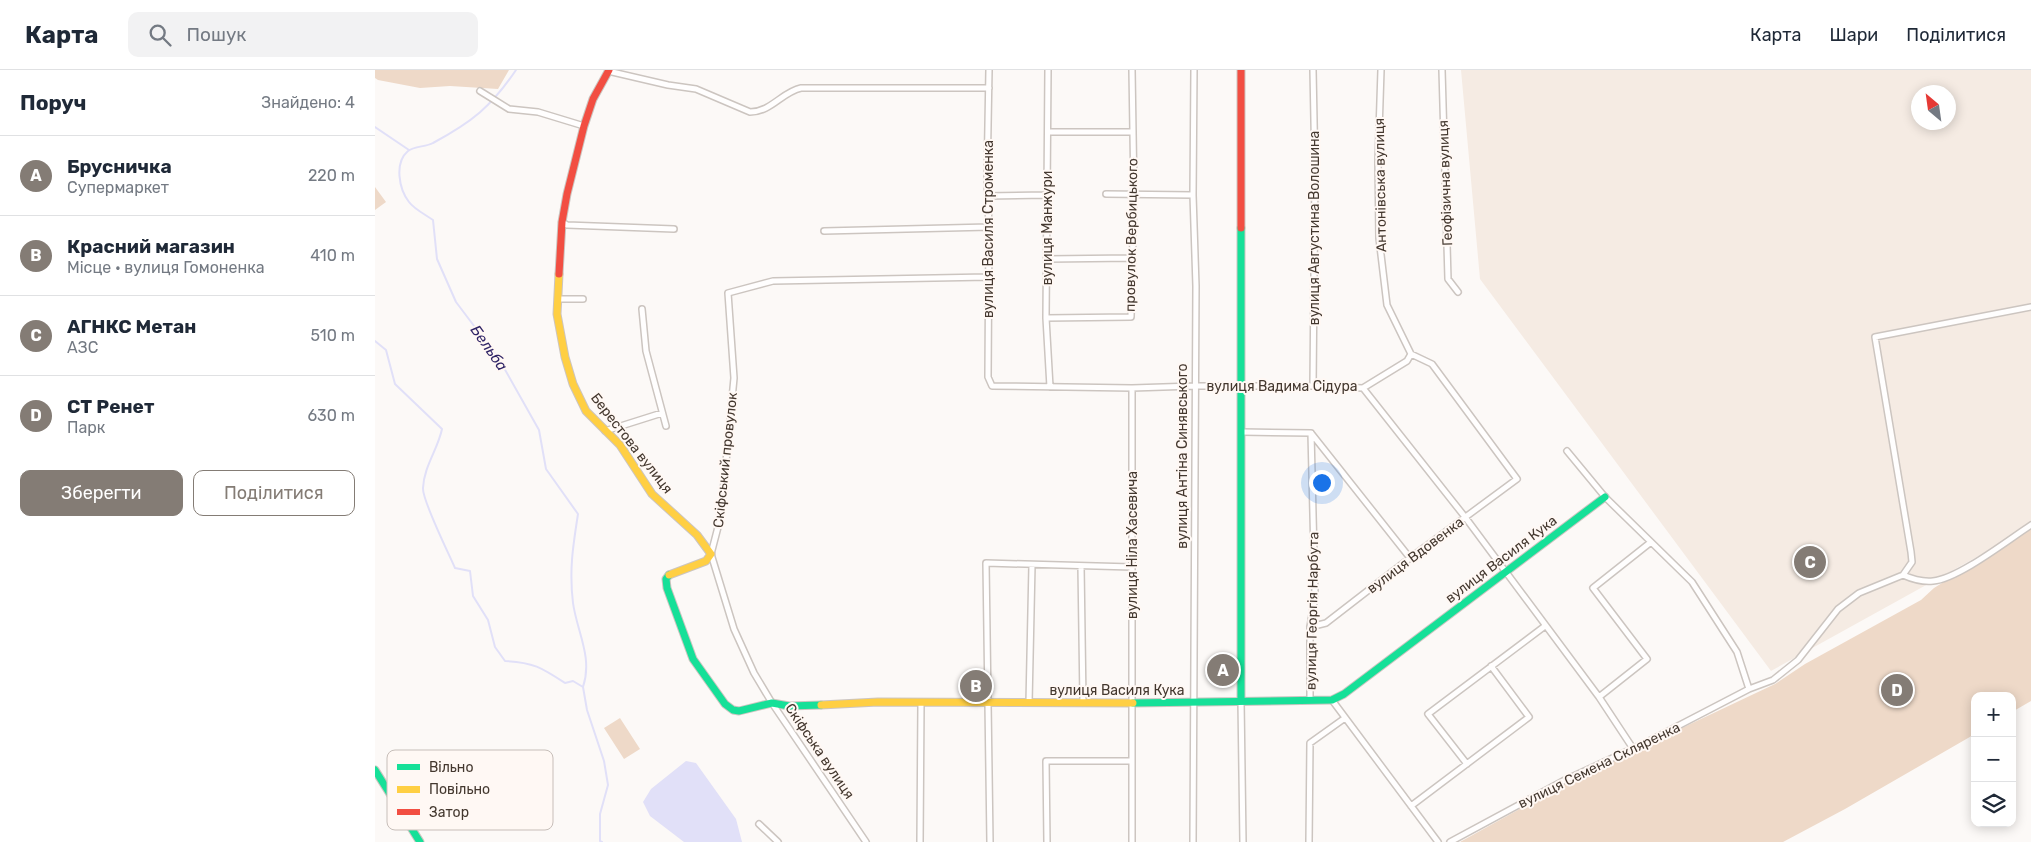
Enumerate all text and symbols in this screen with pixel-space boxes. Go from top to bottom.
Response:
search box [128,12,478,57]
text: Карта [25,21,98,49]
icon: search [146,21,174,49]
text: Пошук [186,23,246,46]
text: Карта [1750,24,1801,46]
text: Шари [1829,24,1878,46]
text: Поділитися [1906,24,2006,46]
north arrow [1911,85,1956,130]
text: Поруч [20,90,86,115]
text: Знайдено: 4 [261,93,355,112]
street label: Антонівська вулиця [1371,118,1390,252]
street label: Геофізична вулиця [1435,120,1456,246]
street label: вулиця Августина Волошина [1306,131,1323,325]
street label: вулиця Василя Строменка [980,140,997,318]
text: Брусничка [67,155,172,178]
street label: провулок Вербицького [1122,158,1141,312]
text: A [30,166,42,185]
text: 220 m [308,166,355,185]
street label: вулиця Манжури [1039,171,1056,285]
text: Супермаркет [67,178,169,197]
text: Красний магазин [67,235,235,258]
text: B [30,246,42,265]
text: 410 m [310,246,355,265]
text: Місце · вулиця Гомоненка [67,258,265,277]
text: АГНКС Метан [67,315,196,338]
water label: Бельба [467,322,511,374]
text: C [30,326,42,345]
text: 510 m [311,326,355,345]
text: АЗС [67,338,98,357]
street label: вулиця Антіна Синявського [1174,363,1191,549]
street label: вулиця Вадима Сідура [1206,378,1358,395]
street label: Берестова вулиця [587,390,676,497]
street label: Скіфський провулок [710,391,741,529]
text: СТ Ренет [67,395,154,418]
text: D [30,406,42,425]
text: 630 m [307,406,355,425]
text: Парк [67,418,105,437]
button: Зберегти [20,470,183,516]
button: Поділитися [193,470,355,516]
your location [1309,470,1335,496]
street label: вулиця Ніла Хасевича [1124,471,1141,619]
street label: вулиця Василя Кука [1442,512,1560,607]
street label: вулиця Вдовенка [1364,513,1467,597]
street label: вулиця Георгія Нарбута [1303,532,1322,690]
pin: C [1794,543,1826,581]
pin: A [1207,651,1239,689]
pin: B [960,667,992,705]
pin: D [1881,671,1913,709]
street label: вулиця Василя Кука [1049,682,1185,699]
map controls [1971,692,2016,827]
button: + [1971,692,2016,737]
street label: Скіфська вулиця [781,700,858,802]
street label: вулиця Семена Скляренка [1515,719,1683,812]
button: − [1971,737,2016,782]
legend [387,750,553,830]
text: Вільно [429,759,473,776]
text: Повільно [429,781,490,798]
button: layers [1971,782,2016,827]
text: Затор [429,804,469,821]

